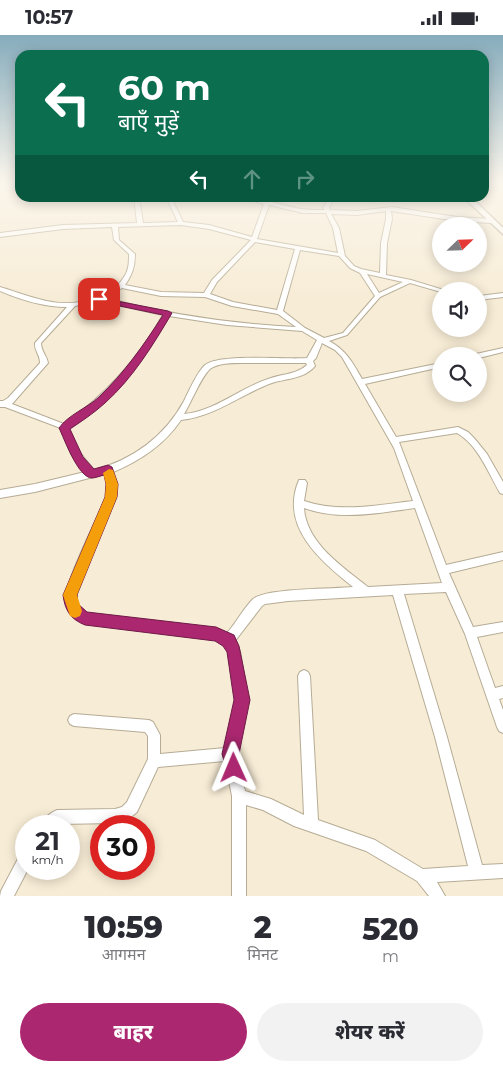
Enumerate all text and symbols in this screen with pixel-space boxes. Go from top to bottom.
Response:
text: 10:57 [25,6,73,29]
text: 60 m [118,66,211,109]
icon: left [35,70,100,135]
text: बाएँ मुड़ें [118,109,179,136]
icon: left [185,165,213,193]
icon: ahead [238,165,266,193]
icon: right [291,165,319,193]
north arrow [432,217,488,273]
map controls [432,217,487,402]
pin [78,278,120,320]
button: sound [432,282,487,337]
icon: arrive [85,285,113,313]
button: search [432,347,487,402]
position arrow [207,741,259,793]
speed limit sign: 30 [90,815,155,880]
text: 21 [35,826,60,856]
text: km/h [31,852,64,867]
text: 10:59 [84,909,163,946]
text: 2 [254,909,272,946]
text: 520 [362,911,419,948]
text: आगमन [102,945,146,964]
text: मिनट [247,945,278,964]
text: m [382,947,399,966]
button: बाहर [20,1003,247,1061]
button: शेयर करें [257,1003,483,1061]

